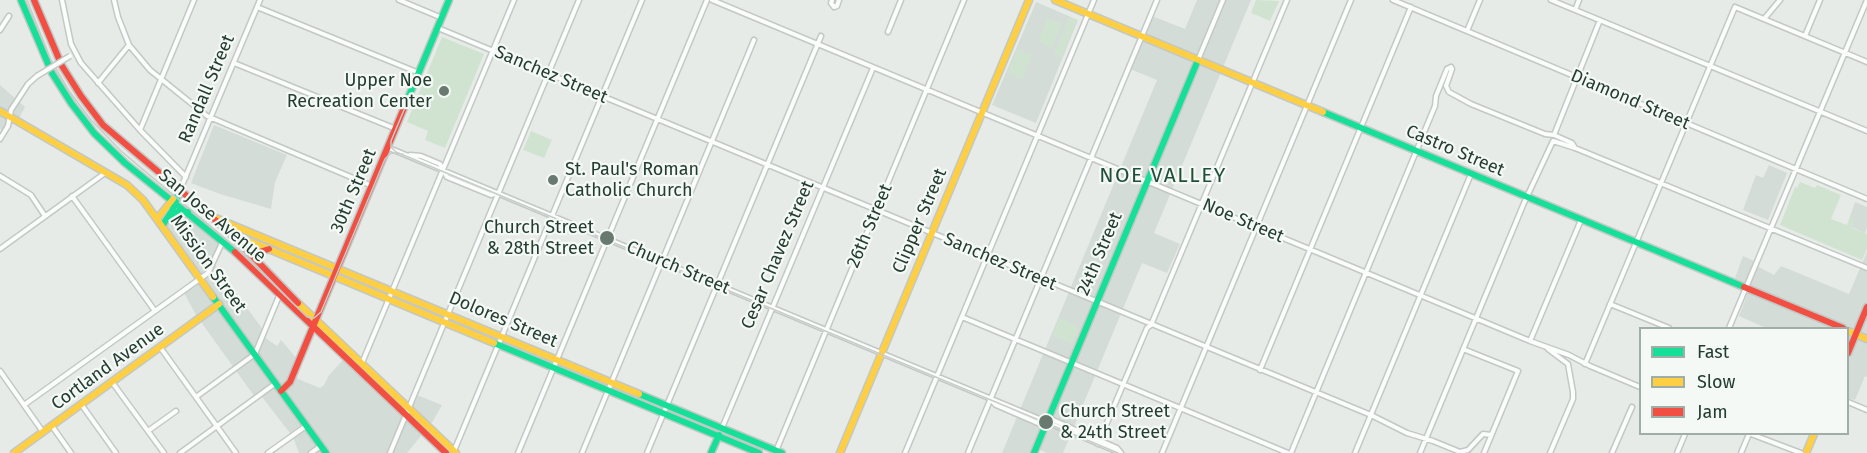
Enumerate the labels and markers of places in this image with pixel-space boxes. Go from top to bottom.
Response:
place label: Upper Noe Recreation Center [287,70,432,112]
marker: Upper Noe Recreation Center [437,84,451,98]
place label: St. Paul's Roman Catholic Church [565,159,699,201]
marker: St. Paul's Roman Catholic Church [546,173,560,187]
place label: Church Street & 28th Street [484,217,594,260]
marker: Church Street & 28th Street [598,229,616,247]
place label: Church Street & 24th Street [1060,401,1170,444]
marker: Church Street & 24th Street [1037,413,1055,431]

